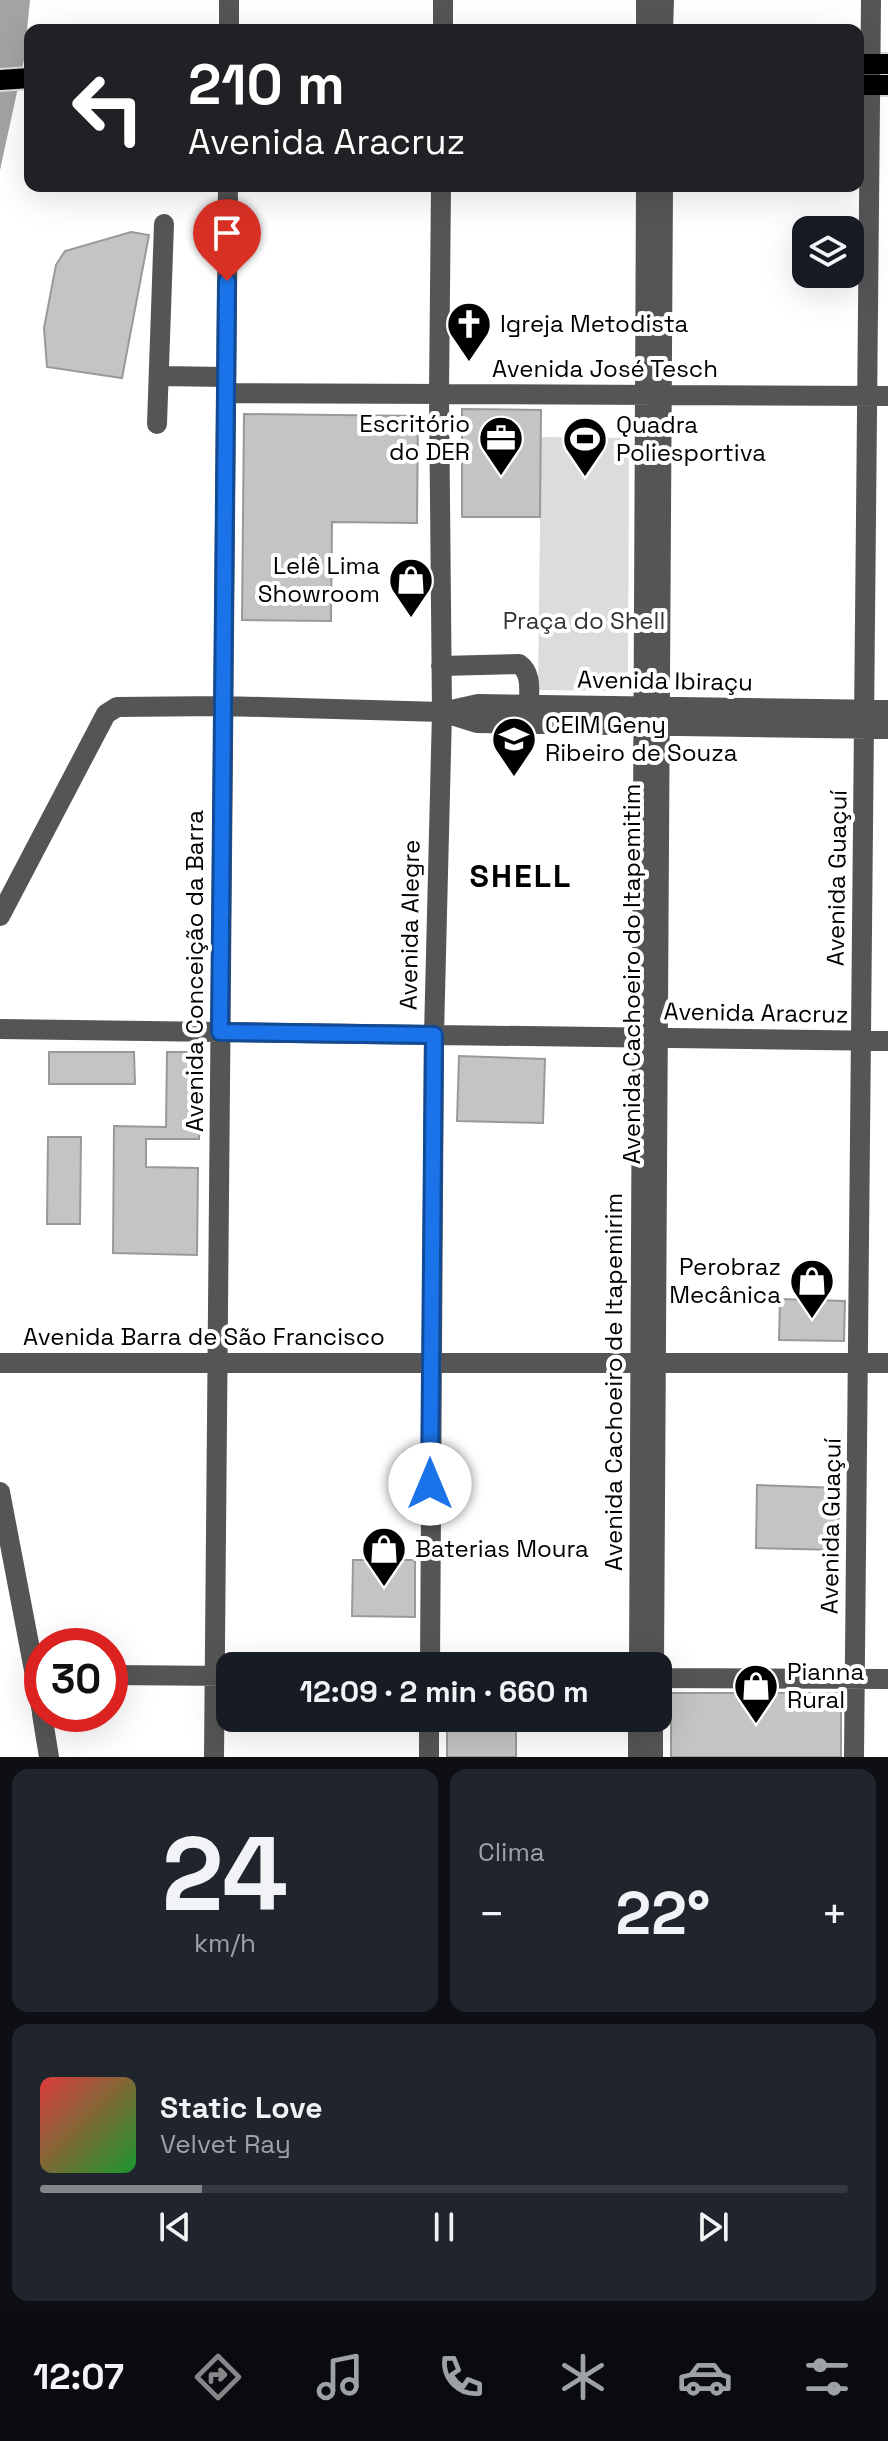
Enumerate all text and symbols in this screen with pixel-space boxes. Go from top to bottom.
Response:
text: 210 m [188,49,345,120]
icon: left [56,56,160,160]
text: Avenida Aracruz [188,119,465,165]
pin [193,199,261,281]
icon: arrive [205,211,249,255]
map controls [792,216,864,288]
button: layers [792,216,864,288]
church icon: Igreja Metodista [445,300,493,363]
place label: Igreja Metodista [500,308,689,339]
street label: Avenida José Tesch [492,353,718,384]
place label: Escritório do DER [359,408,470,467]
place label: Quadra Poliesportiva [616,409,766,468]
office icon: Escritório do DER [477,414,525,477]
sports icon: Quadra Poliesportiva [561,415,609,478]
place label: Lelê Lima Showroom [258,550,380,609]
shop icon: Lelê Lima Showroom [387,556,435,619]
park label: Praça do Shell [503,605,665,636]
street label: Avenida Ibiraçu [577,663,753,698]
place label: CEIM Geny Ribeiro de Souza [545,709,738,768]
school or university icon: CEIM Geny Ribeiro de Souza [490,715,538,778]
street label: Avenida Cachoeiro do Itapemitim [616,784,647,1164]
street label: Avenida Guaçuí [819,789,854,966]
street label: Avenida Conceição da Barra [179,810,210,1132]
street label: Avenida Alegre [393,839,426,1010]
district label: SHELL [470,856,572,896]
street label: Avenida Aracruz [663,995,849,1030]
street label: Avenida Cachoeiro de Itapemirim [598,1193,629,1571]
place label: Perobraz Mecânica [669,1251,781,1310]
shop icon: Perobraz Mecânica [788,1257,836,1320]
street label: Avenida Barra de São Francisco [23,1321,385,1352]
street label: Avenida Guaçuí [813,1437,848,1614]
position arrow [388,1442,472,1526]
shop icon: Baterias Moura [360,1525,408,1588]
place label: Baterias Moura [415,1533,589,1564]
speed limit sign: 30 [24,1628,128,1732]
place label: Pianna Rural [787,1656,865,1715]
shop icon: Pianna Rural [732,1662,780,1725]
text: 12:09 · 2 min · 660 m [299,1672,589,1711]
text: 24 [162,1808,288,1940]
text: Clima [478,1835,545,1869]
text: 22° [616,1875,710,1952]
text: − [478,1886,505,1942]
text: + [821,1886,848,1942]
text: km/h [194,1926,256,1960]
text: Static Love [160,2088,323,2127]
text: Velvet Ray [160,2127,291,2161]
icon: previous [153,2205,197,2249]
icon: pause [422,2205,466,2249]
icon: next [691,2205,735,2249]
icon: directions [190,2349,246,2405]
icon: music [312,2349,368,2405]
icon: phone [433,2349,489,2405]
icon: climate [555,2349,611,2405]
icon: car [677,2349,733,2405]
icon: filters [799,2349,855,2405]
text: 12:07 [33,2354,124,2400]

